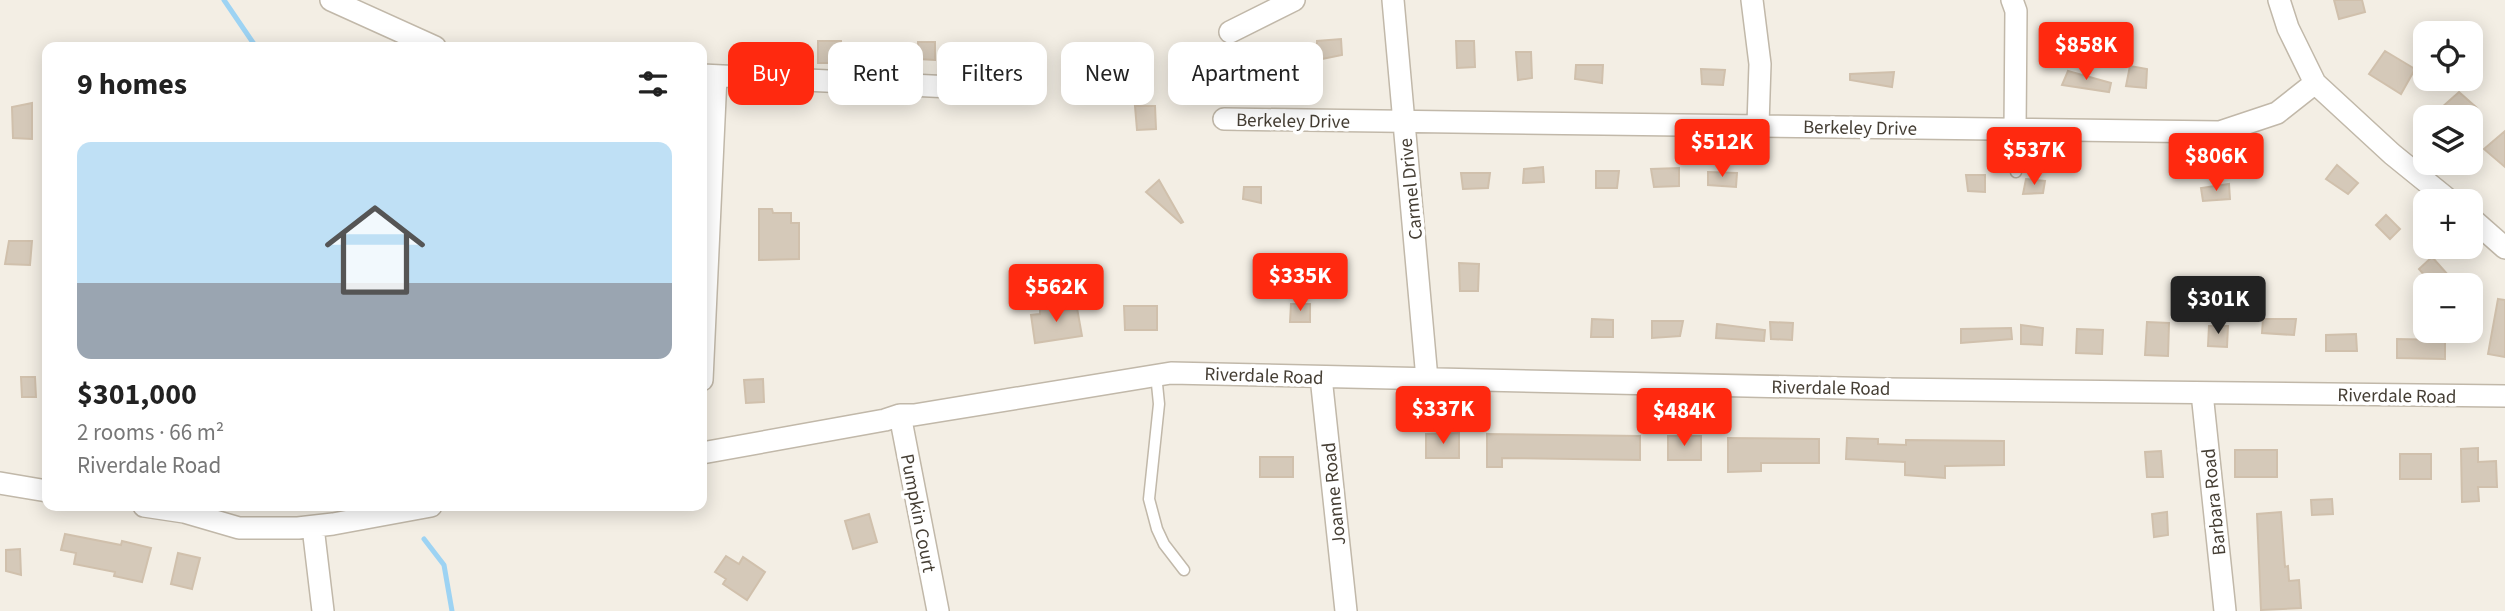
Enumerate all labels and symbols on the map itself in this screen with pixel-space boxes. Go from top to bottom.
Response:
pin: $858K [2037,22,2135,82]
street label: Berkeley Drive [1236,107,1350,136]
street label: Berkeley Drive [1803,114,1917,143]
pin: $512K [1673,120,1771,179]
pin: $537K [1985,128,2083,187]
pin: $806K [2167,134,2265,193]
street label: Carmel Drive [1393,137,1430,241]
pin: $335K [1251,254,1349,313]
pin: $562K [1007,264,1105,324]
pin: $301K [2169,276,2267,336]
street label: Riverdale Road [1204,361,1324,392]
street label: Riverdale Road [1771,374,1891,403]
street label: Riverdale Road [2337,382,2457,411]
pin: $337K [1394,386,1492,446]
pin: $484K [1635,388,1733,448]
street label: Joanne Road [1316,441,1353,547]
street label: Barbara Road [2195,447,2234,557]
street label: Pumpkin Court [893,452,942,575]

